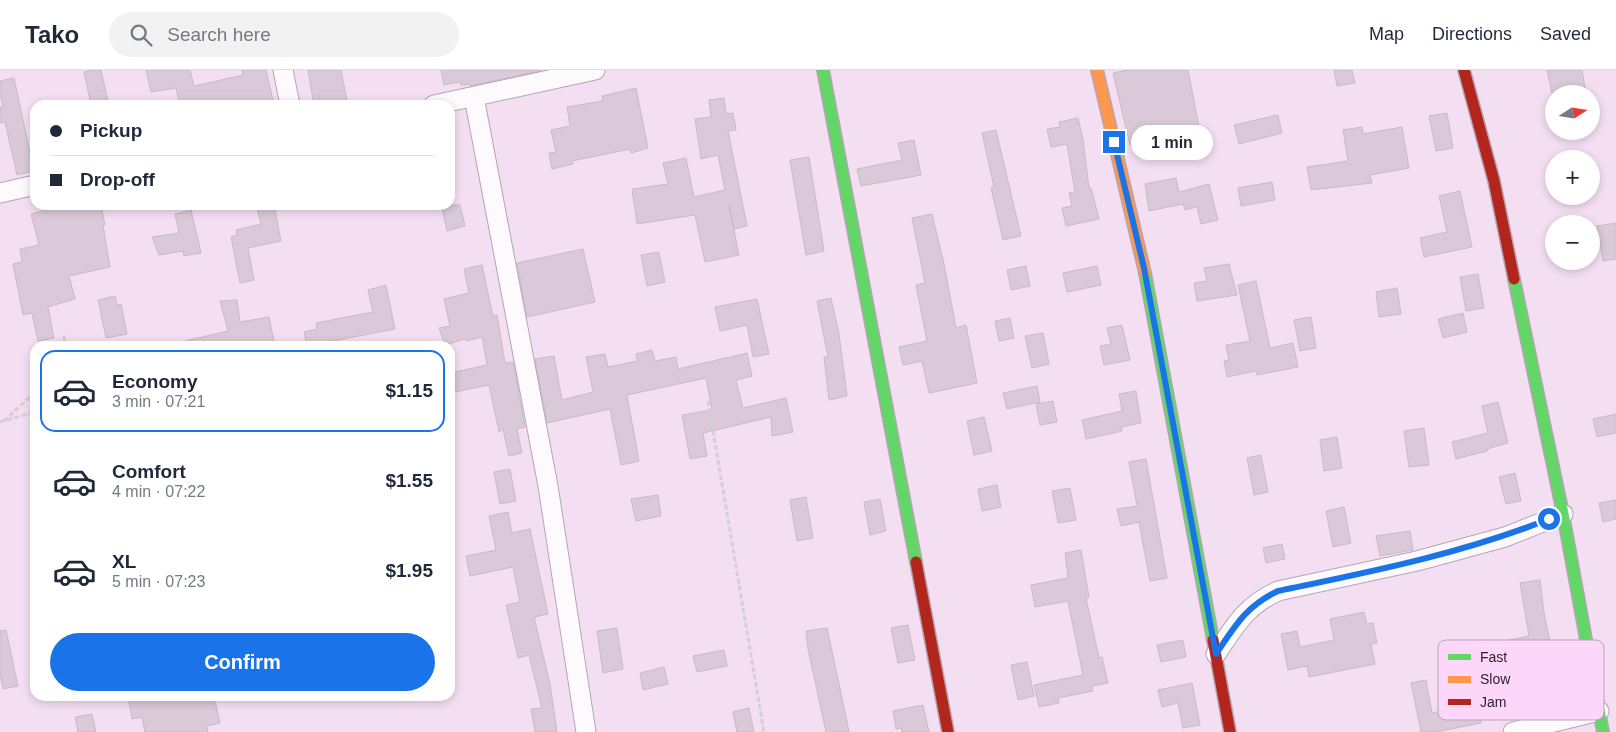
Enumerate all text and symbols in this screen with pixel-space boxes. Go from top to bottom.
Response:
search box [109,12,459,57]
text: Tako [25,21,79,48]
icon: search [127,21,155,49]
text: Search here [167,24,271,45]
text: Map [1369,24,1404,44]
text: Directions [1432,24,1512,44]
text: Saved [1540,24,1591,44]
north arrow [1545,85,1600,140]
map controls [1545,85,1600,270]
text: Pickup [80,120,142,141]
callout: 1 min [1132,124,1214,160]
route end [1103,131,1125,153]
text: 1 min [1151,134,1193,151]
button: + [1545,150,1600,205]
text: Drop-off [80,169,155,190]
button: − [1545,215,1600,270]
icon: car [52,369,97,414]
text: Economy [112,371,198,392]
text: $1.15 [385,380,433,401]
text: 3 min · 07:21 [112,393,205,410]
icon: car [52,459,97,504]
text: Comfort [112,461,186,482]
text: $1.55 [385,470,433,491]
text: 4 min · 07:22 [112,483,205,500]
route start [1538,508,1560,530]
icon: car [52,549,97,594]
text: XL [112,551,136,572]
text: $1.95 [385,560,433,581]
text: 5 min · 07:23 [112,573,205,590]
button: Confirm [50,633,435,691]
legend [1438,640,1604,720]
text: Fast [1480,649,1507,665]
text: Slow [1480,671,1511,687]
text: Jam [1480,694,1506,710]

